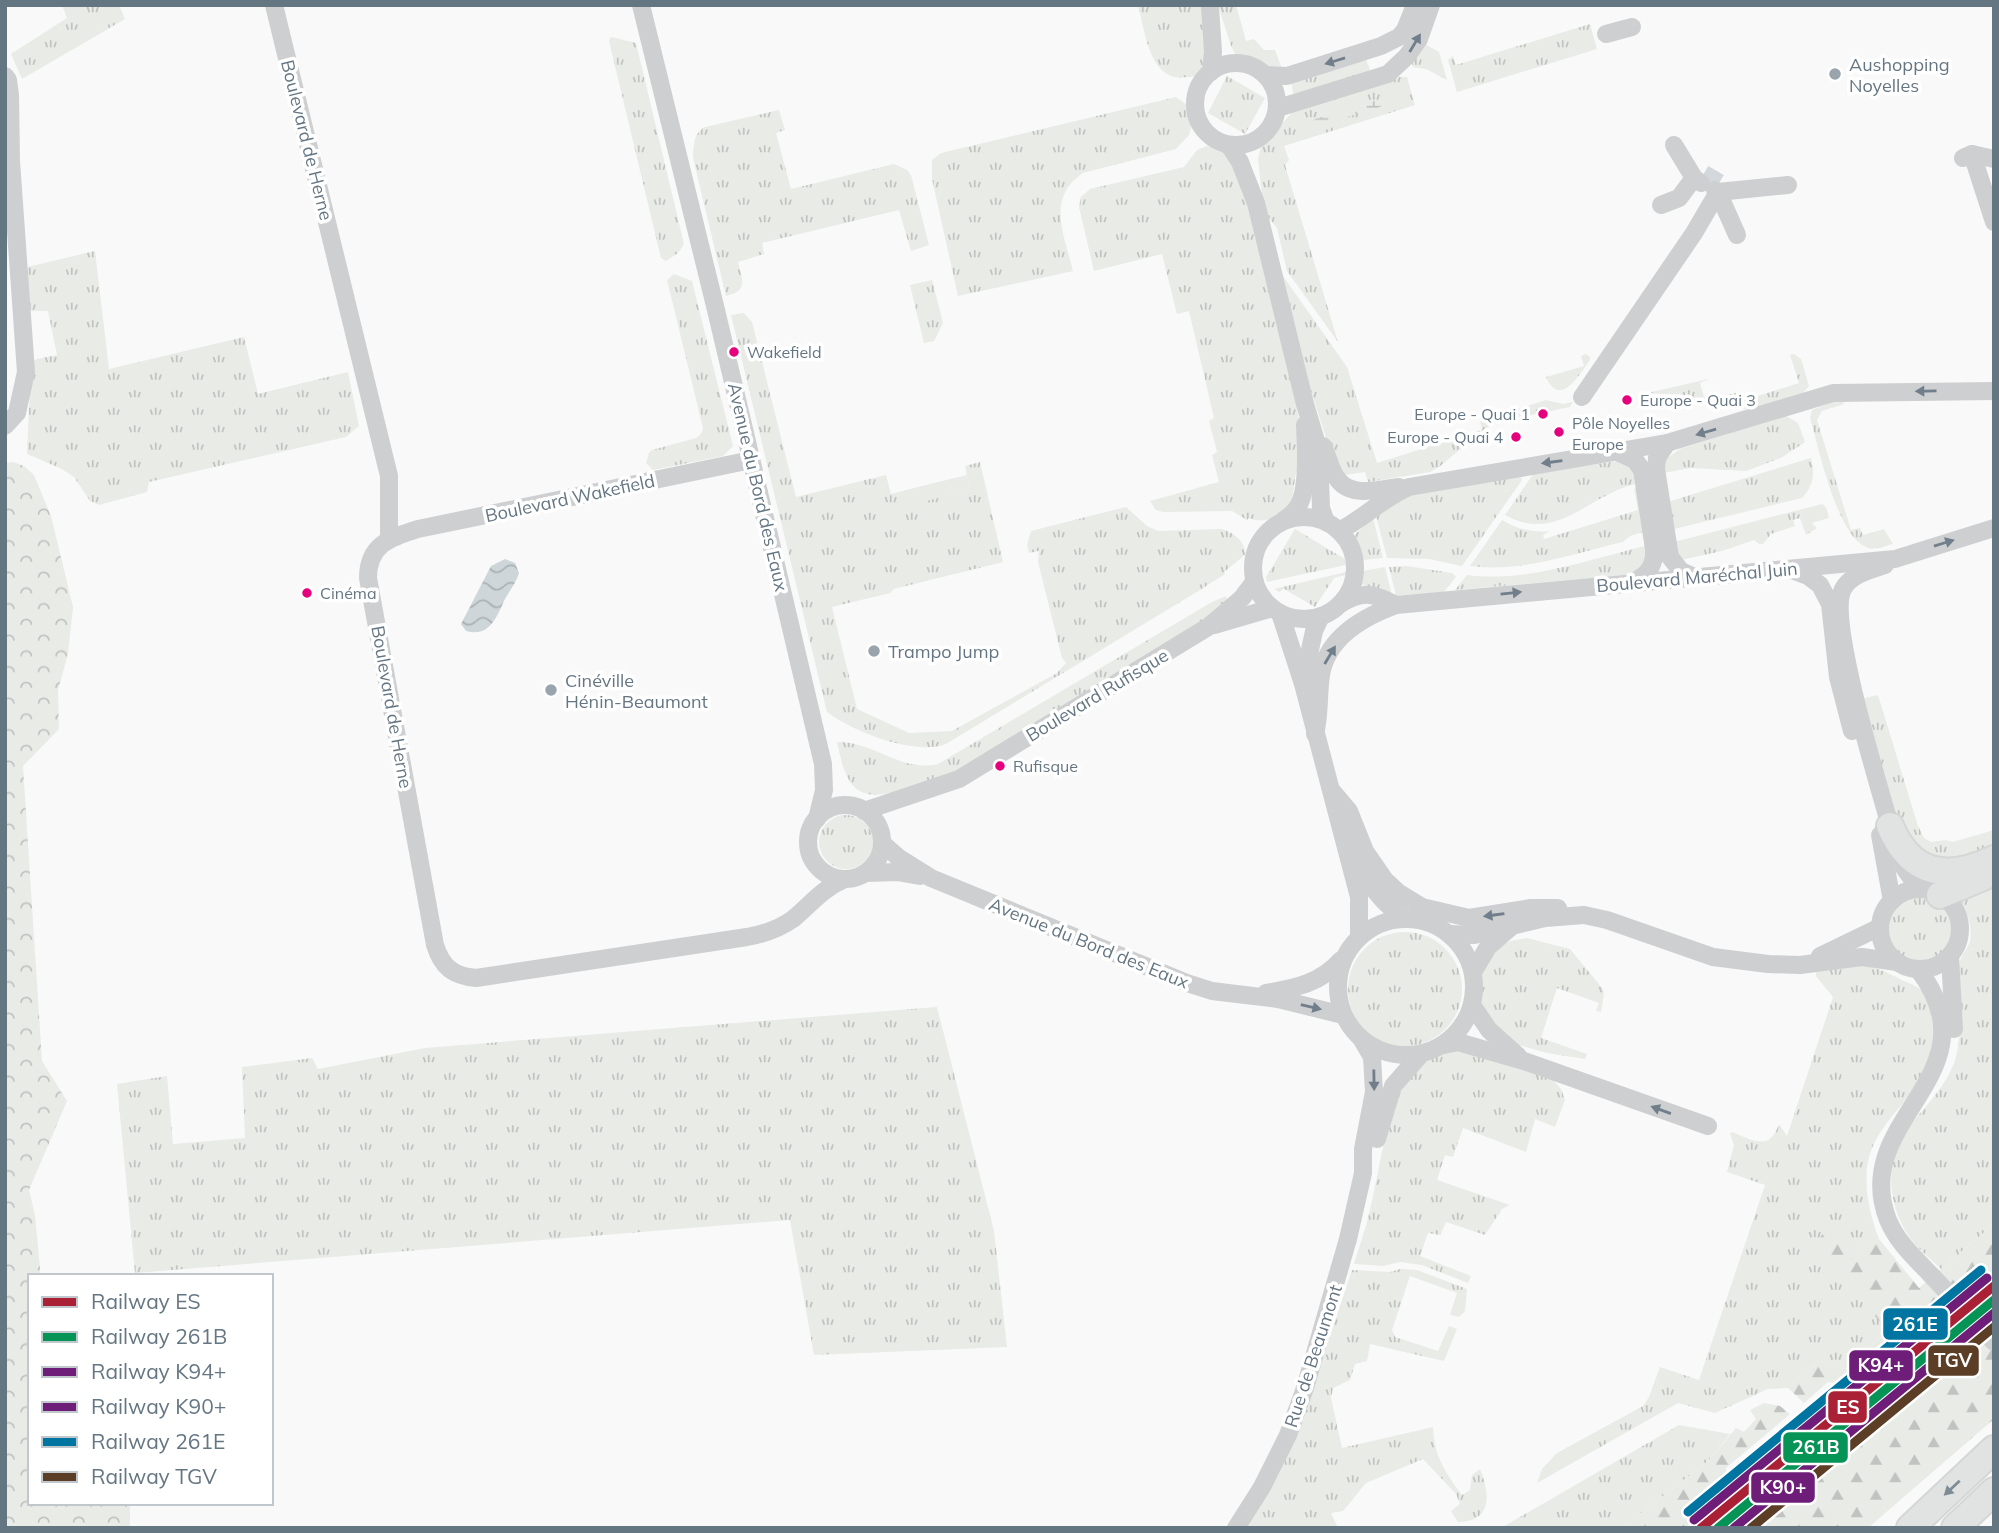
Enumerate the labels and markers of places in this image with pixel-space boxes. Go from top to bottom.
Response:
place label: Aushopping Noyelles [1849,53,1950,97]
marker: Aushopping Noyelles [1827,66,1843,82]
place label: Wakefield [747,342,822,362]
marker: Wakefield [727,345,741,359]
place label: Europe - Quai 3 [1640,390,1756,410]
marker: Europe - Quai 3 [1620,393,1634,407]
place label: Europe - Quai 1 [1414,404,1530,424]
marker: Europe - Quai 1 [1536,407,1550,421]
place label: Pôle Noyelles Europe [1572,413,1670,454]
marker: Pôle Noyelles Europe [1552,425,1566,439]
place label: Europe - Quai 4 [1387,427,1503,447]
marker: Europe - Quai 4 [1509,430,1523,444]
place label: Cinéma [320,583,376,603]
marker: Cinéma [300,586,314,600]
place label: Trampo Jump [888,640,999,663]
marker: Trampo Jump [866,643,882,659]
place label: Cinéville Hénin-Beaumont [565,669,708,713]
marker: Cinéville Hénin-Beaumont [543,682,559,698]
place label: Rufisque [1013,756,1078,776]
marker: Rufisque [993,759,1007,773]

